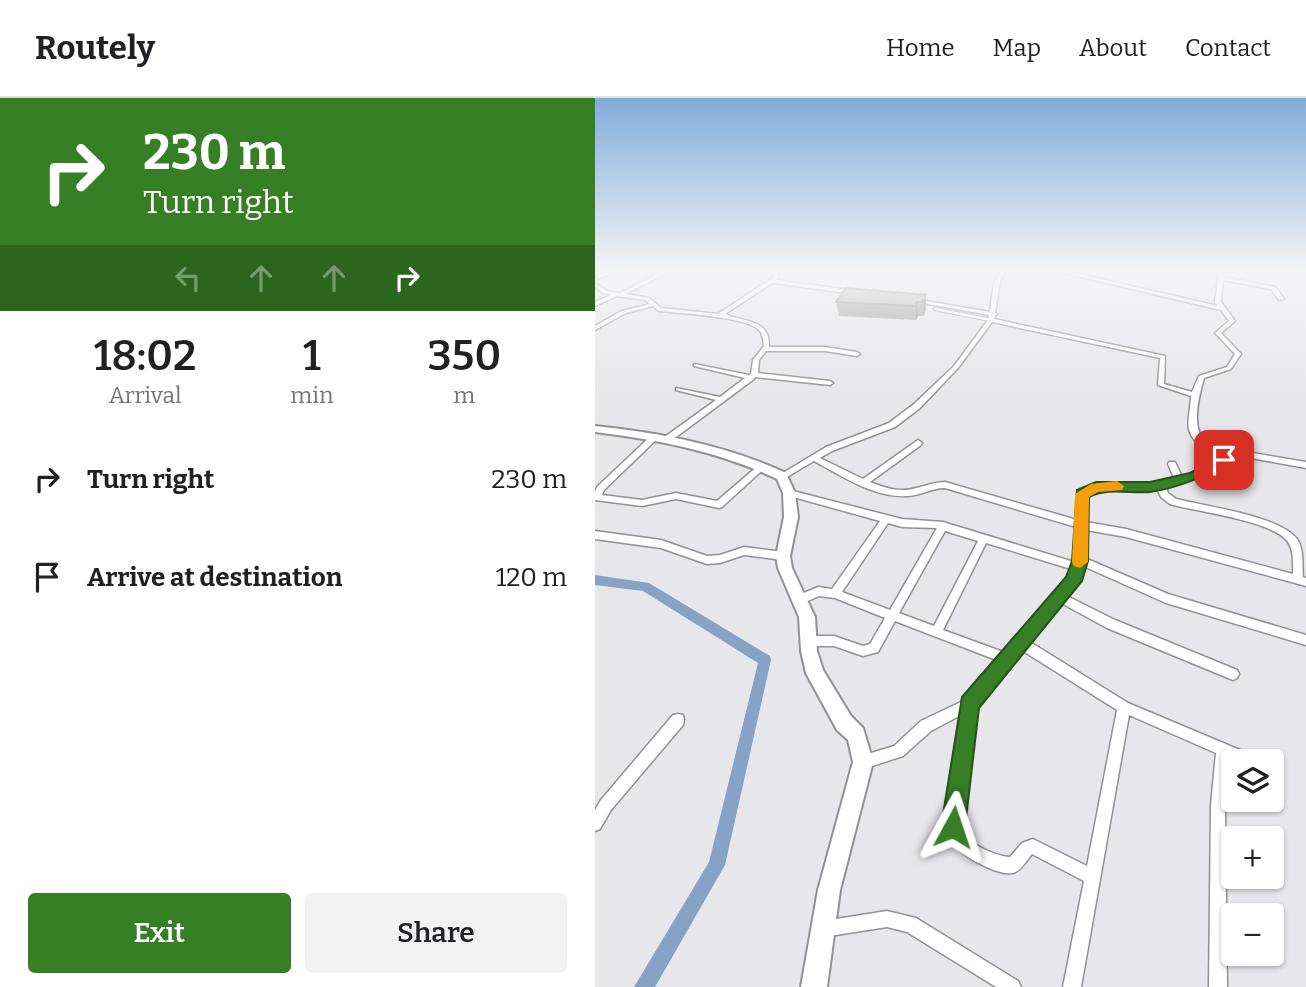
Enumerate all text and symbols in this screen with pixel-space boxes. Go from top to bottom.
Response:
text: Routely [35,28,155,68]
text: Home [886,34,955,62]
text: Map [993,34,1041,62]
text: About [1079,34,1147,62]
text: Contact [1185,34,1271,62]
text: 230 m [143,123,286,182]
icon: right [28,126,119,217]
text: Turn right [143,183,294,221]
icon: left [169,259,207,297]
icon: ahead [242,259,280,297]
icon: ahead [315,259,353,297]
icon: right [388,259,426,297]
text: 18:02 [94,331,197,381]
text: 1 [303,331,321,381]
text: 350 [428,331,501,381]
text: Arrival [109,381,182,409]
text: min [290,381,334,409]
text: m [453,381,475,409]
pin [1194,430,1254,490]
icon: arrive [1205,441,1243,479]
icon: right [28,460,66,498]
text: Turn right [87,464,214,495]
text: 230 m [491,464,567,495]
icon: arrive [28,558,66,596]
text: Arrive at destination [87,562,342,593]
text: 120 m [496,562,567,593]
map controls [1221,749,1284,966]
button: layers [1221,749,1284,812]
position arrow [916,790,990,864]
button: + [1221,826,1284,889]
button: Exit [28,893,291,973]
button: Share [305,893,567,973]
button: − [1221,903,1284,966]

